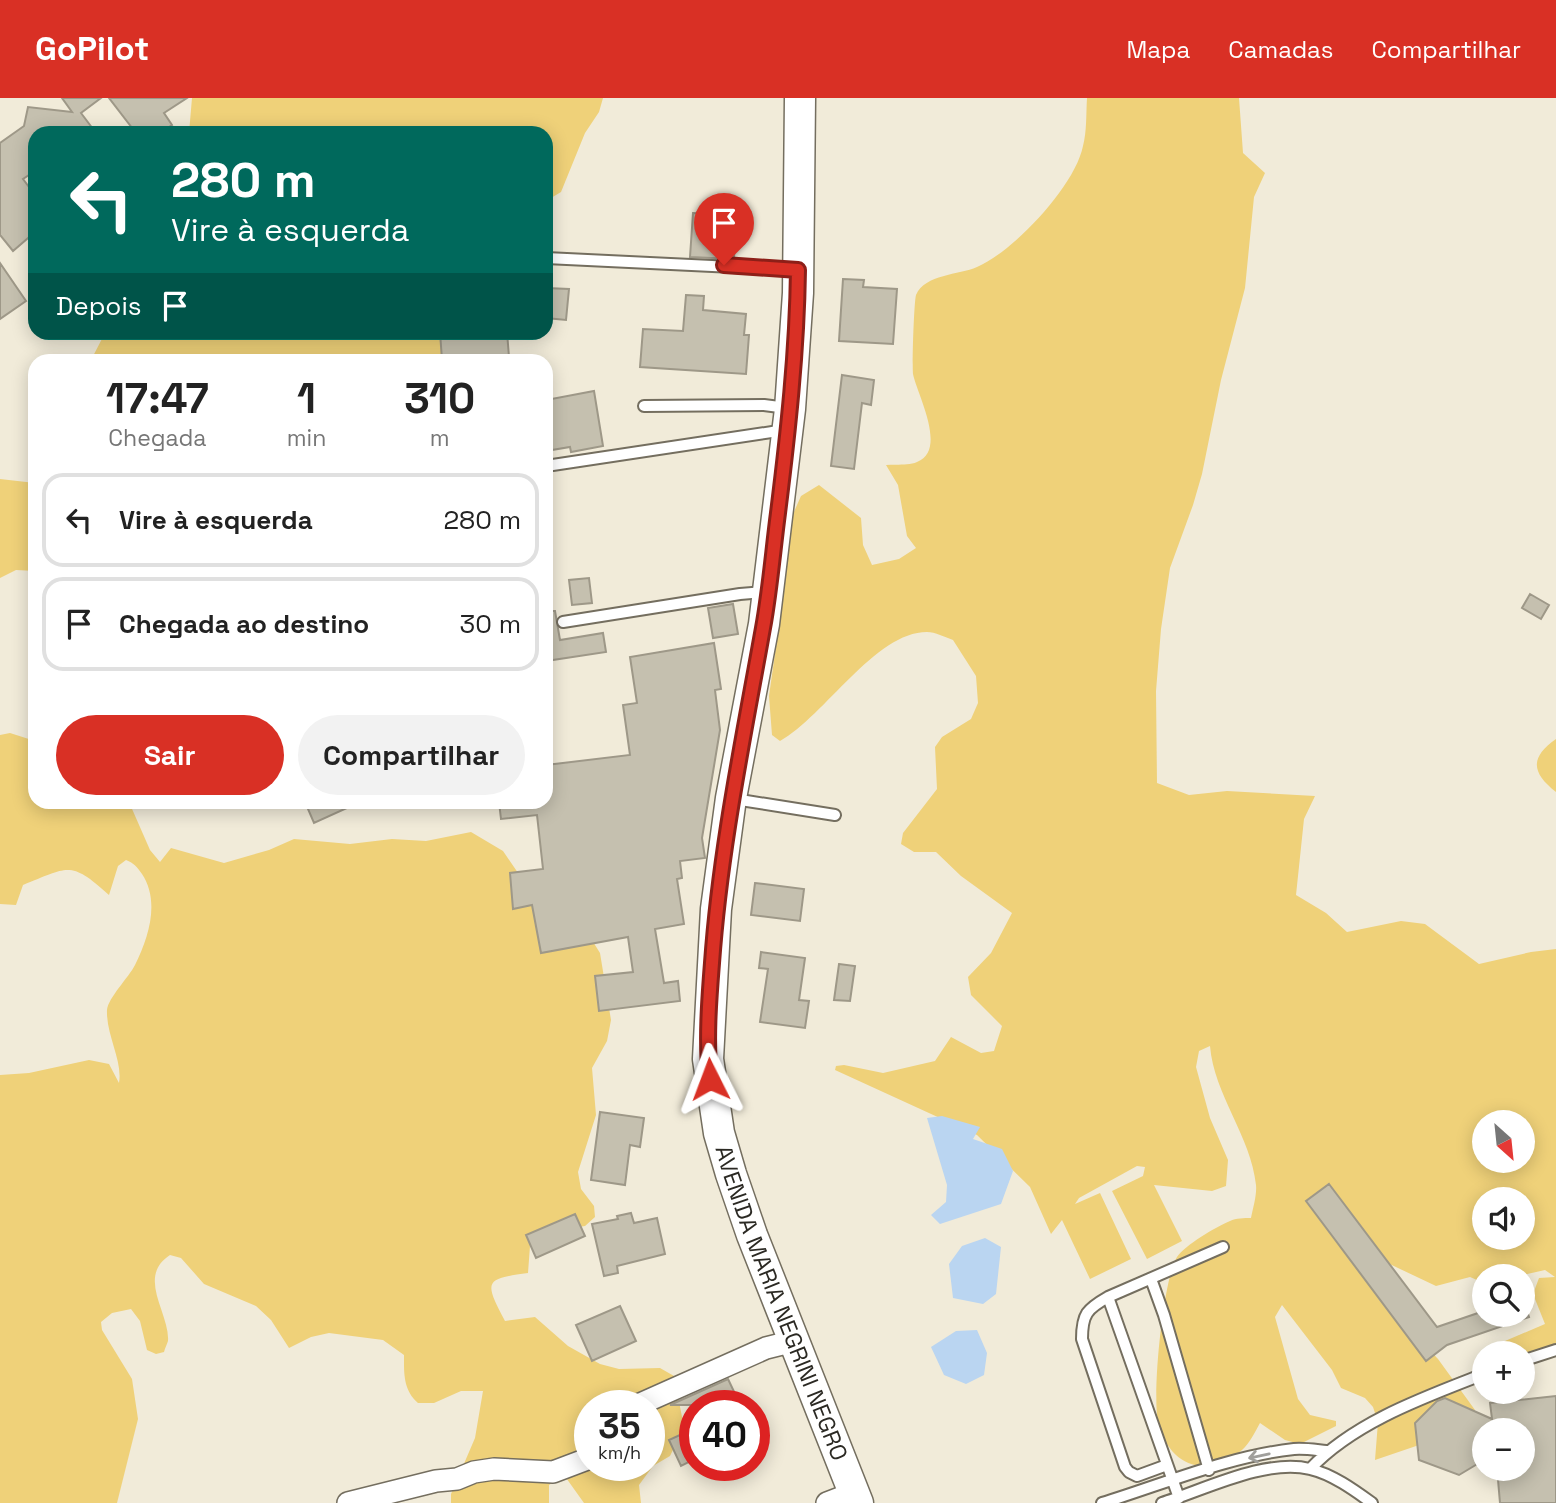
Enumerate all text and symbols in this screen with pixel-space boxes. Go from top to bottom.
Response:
text: GoPilot [35,28,149,70]
text: Mapa [1126,34,1190,65]
text: Camadas [1228,34,1333,65]
text: Compartilhar [1371,34,1521,65]
text: 280 m [171,149,316,211]
icon: left [56,154,147,245]
pin [694,193,754,265]
icon: arrive [705,204,743,242]
text: Vire à esquerda [171,210,409,250]
icon: arrive [156,287,194,325]
text: Depois [56,289,142,323]
text: 17:47 [106,372,209,425]
text: 1 [297,372,316,425]
text: 310 [404,372,475,425]
text: Chegada [108,423,206,453]
text: min [287,423,326,453]
text: m [430,423,450,453]
icon: left [60,501,98,539]
text: Vire à esquerda [119,503,313,537]
text: 280 m [443,503,521,537]
icon: arrive [60,605,98,643]
text: Chegada ao destino [119,607,369,641]
text: 30 m [460,607,521,641]
button: Sair [56,715,284,795]
button: Compartilhar [298,715,525,795]
position arrow [673,1042,747,1116]
north arrow [1472,1110,1535,1172]
map controls [1472,1110,1535,1481]
street label: AVENIDA MARIA NEGRINI NEGRO [708,1142,855,1465]
button: sound [1472,1187,1535,1250]
button: search [1472,1264,1535,1327]
button: + [1472,1341,1535,1404]
speed limit sign: 40 [679,1390,770,1481]
text: 35 [598,1404,641,1448]
button: − [1472,1418,1535,1481]
text: km/h [598,1441,641,1464]
one-way arrow [1248,1450,1271,1463]

